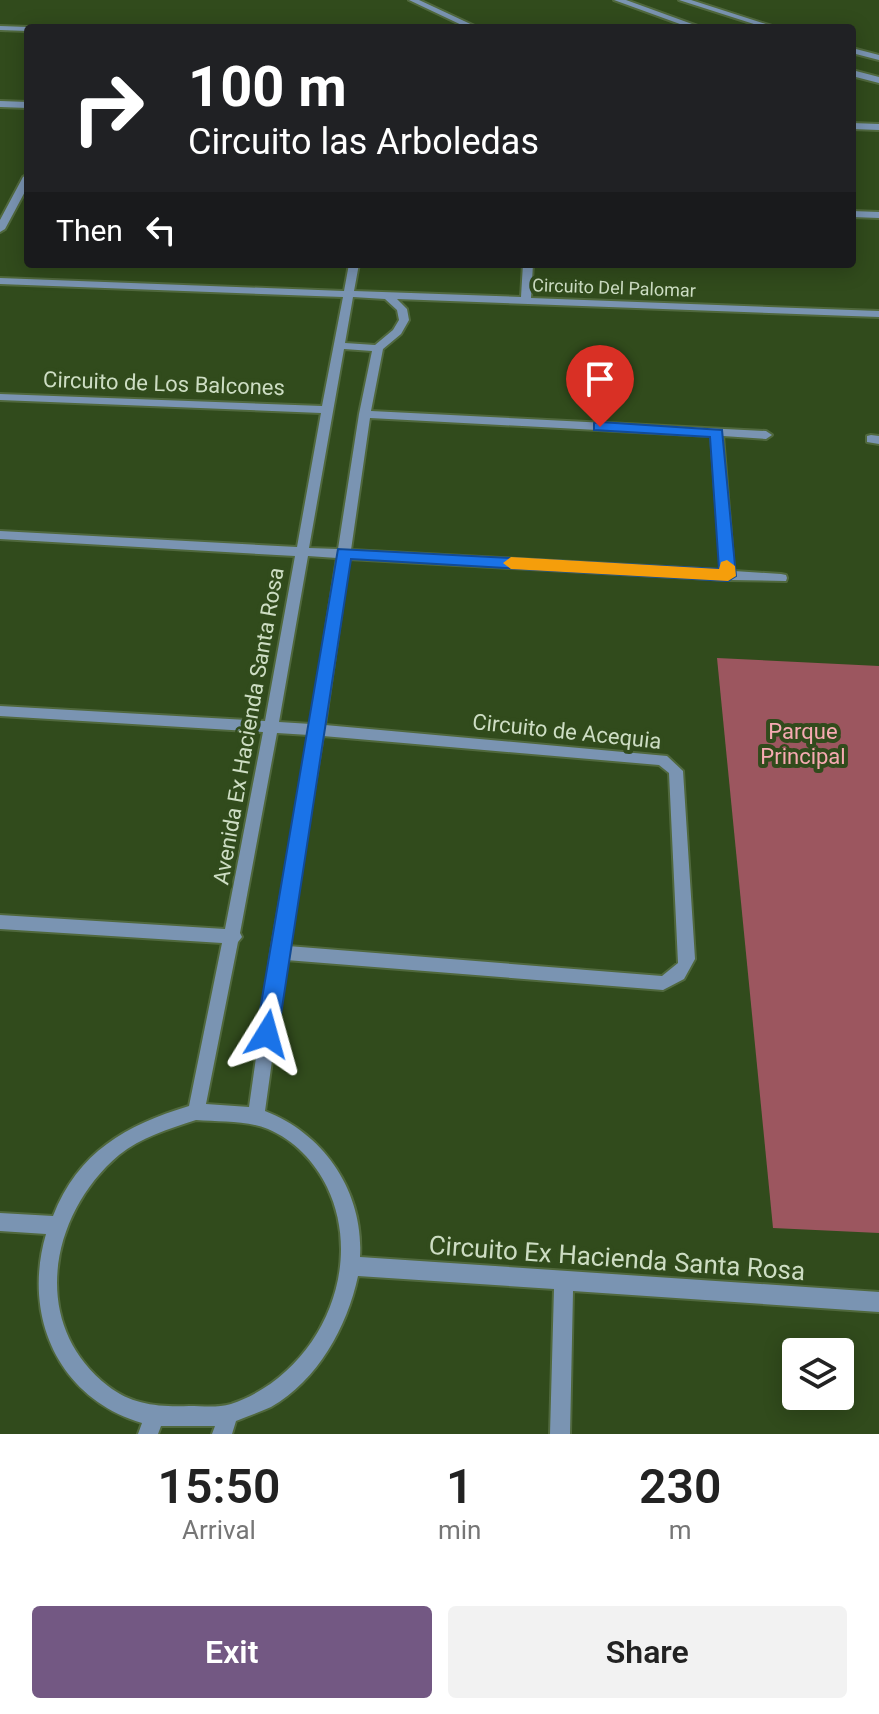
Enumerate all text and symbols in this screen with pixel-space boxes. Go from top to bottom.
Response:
text: 100 m [188,54,347,120]
icon: right [56,56,160,160]
text: Circuito las Arboledas [188,121,539,163]
icon: left [139,208,183,252]
text: Then [56,213,123,248]
street label: Circuito Del Palomar [532,274,696,301]
pin [566,345,634,427]
icon: arrive [578,357,622,401]
street label: Circuito de Los Balcones [43,367,285,400]
street label: Avenida Ex Hacienda Santa Rosa [208,566,289,887]
street label: Circuito de Acequia [471,709,663,754]
park label: Parque Principal [760,719,846,769]
position arrow [225,992,309,1076]
street label: Circuito Ex Hacienda Santa Rosa [428,1230,806,1286]
map controls [782,1338,854,1410]
button: layers [782,1338,854,1410]
text: 15:50 [158,1458,280,1515]
text: 1 [446,1458,473,1515]
text: 230 [639,1458,721,1515]
text: Arrival [182,1515,256,1545]
text: min [438,1515,481,1545]
text: m [669,1515,692,1545]
button: Exit [32,1606,432,1698]
button: Share [448,1606,847,1698]

